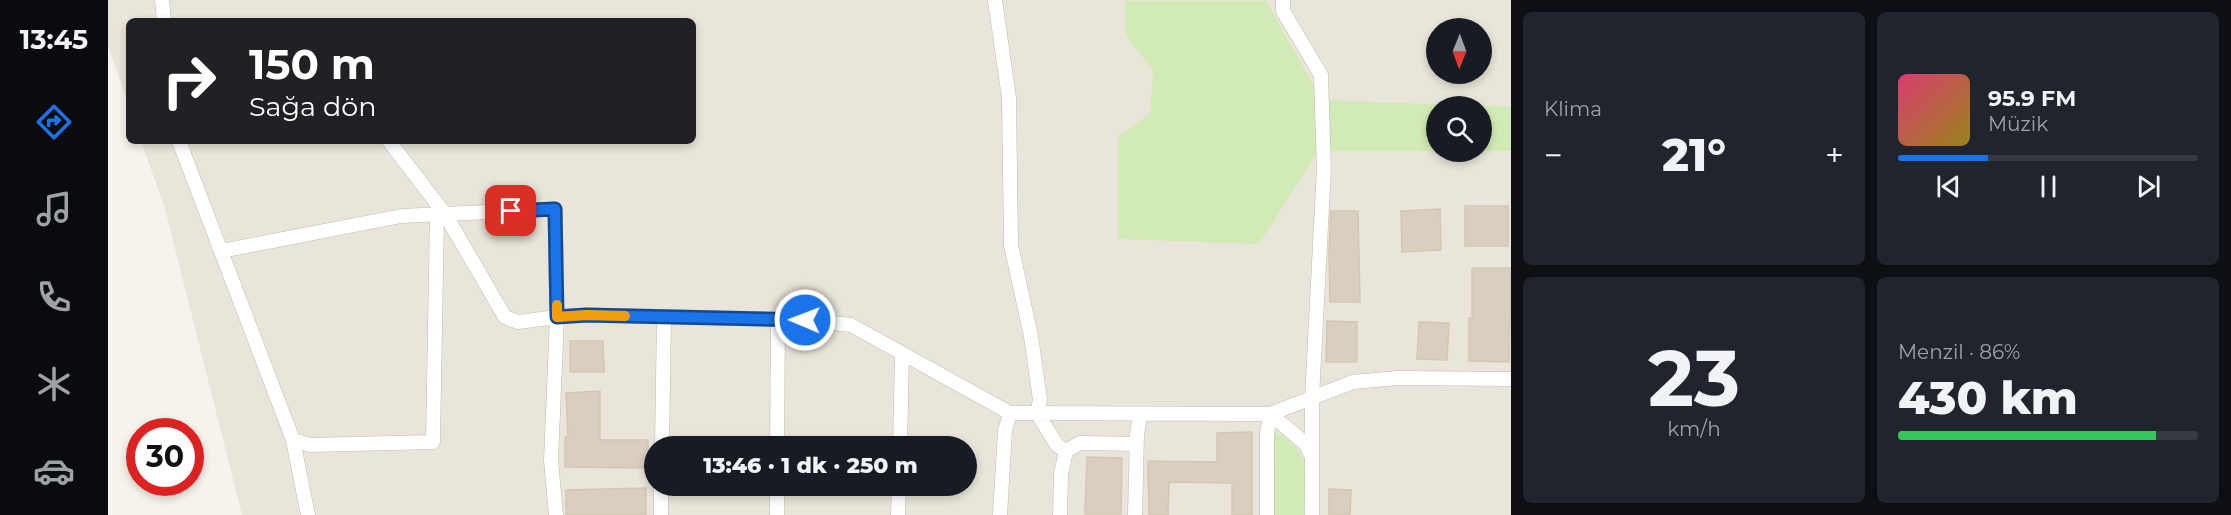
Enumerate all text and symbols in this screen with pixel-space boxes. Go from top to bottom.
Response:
north arrow [1426,18,1492,84]
map controls [1426,18,1492,162]
text: 13:45 [20,23,88,56]
text: 150 m [249,38,375,90]
icon: right [150,42,228,120]
text: 95.9 FM [1988,85,2076,112]
text: Sağa dön [249,90,377,123]
button: search [1426,96,1492,162]
text: Klima [1544,97,1602,121]
icon: directions [33,101,75,143]
text: Müzik [1988,112,2048,136]
text: 21° [1662,127,1726,182]
text: − [1544,135,1563,175]
text: + [1825,135,1844,175]
icon: previous [1932,170,1965,203]
icon: pause [2032,170,2065,203]
icon: next [2132,170,2165,203]
pin [485,185,536,236]
icon: music [33,188,75,230]
icon: arrive [494,194,527,227]
icon: phone [33,276,75,318]
position arrow [773,288,837,352]
text: 23 [1648,330,1740,426]
text: Menzil · 86% [1898,340,2020,364]
icon: climate [33,363,75,405]
text: 430 km [1898,370,2078,425]
text: km/h [1667,417,1721,441]
speed limit sign: 30 [126,418,204,496]
icon: car [33,450,75,492]
text: 13:46 · 1 dk · 250 m [703,452,918,479]

